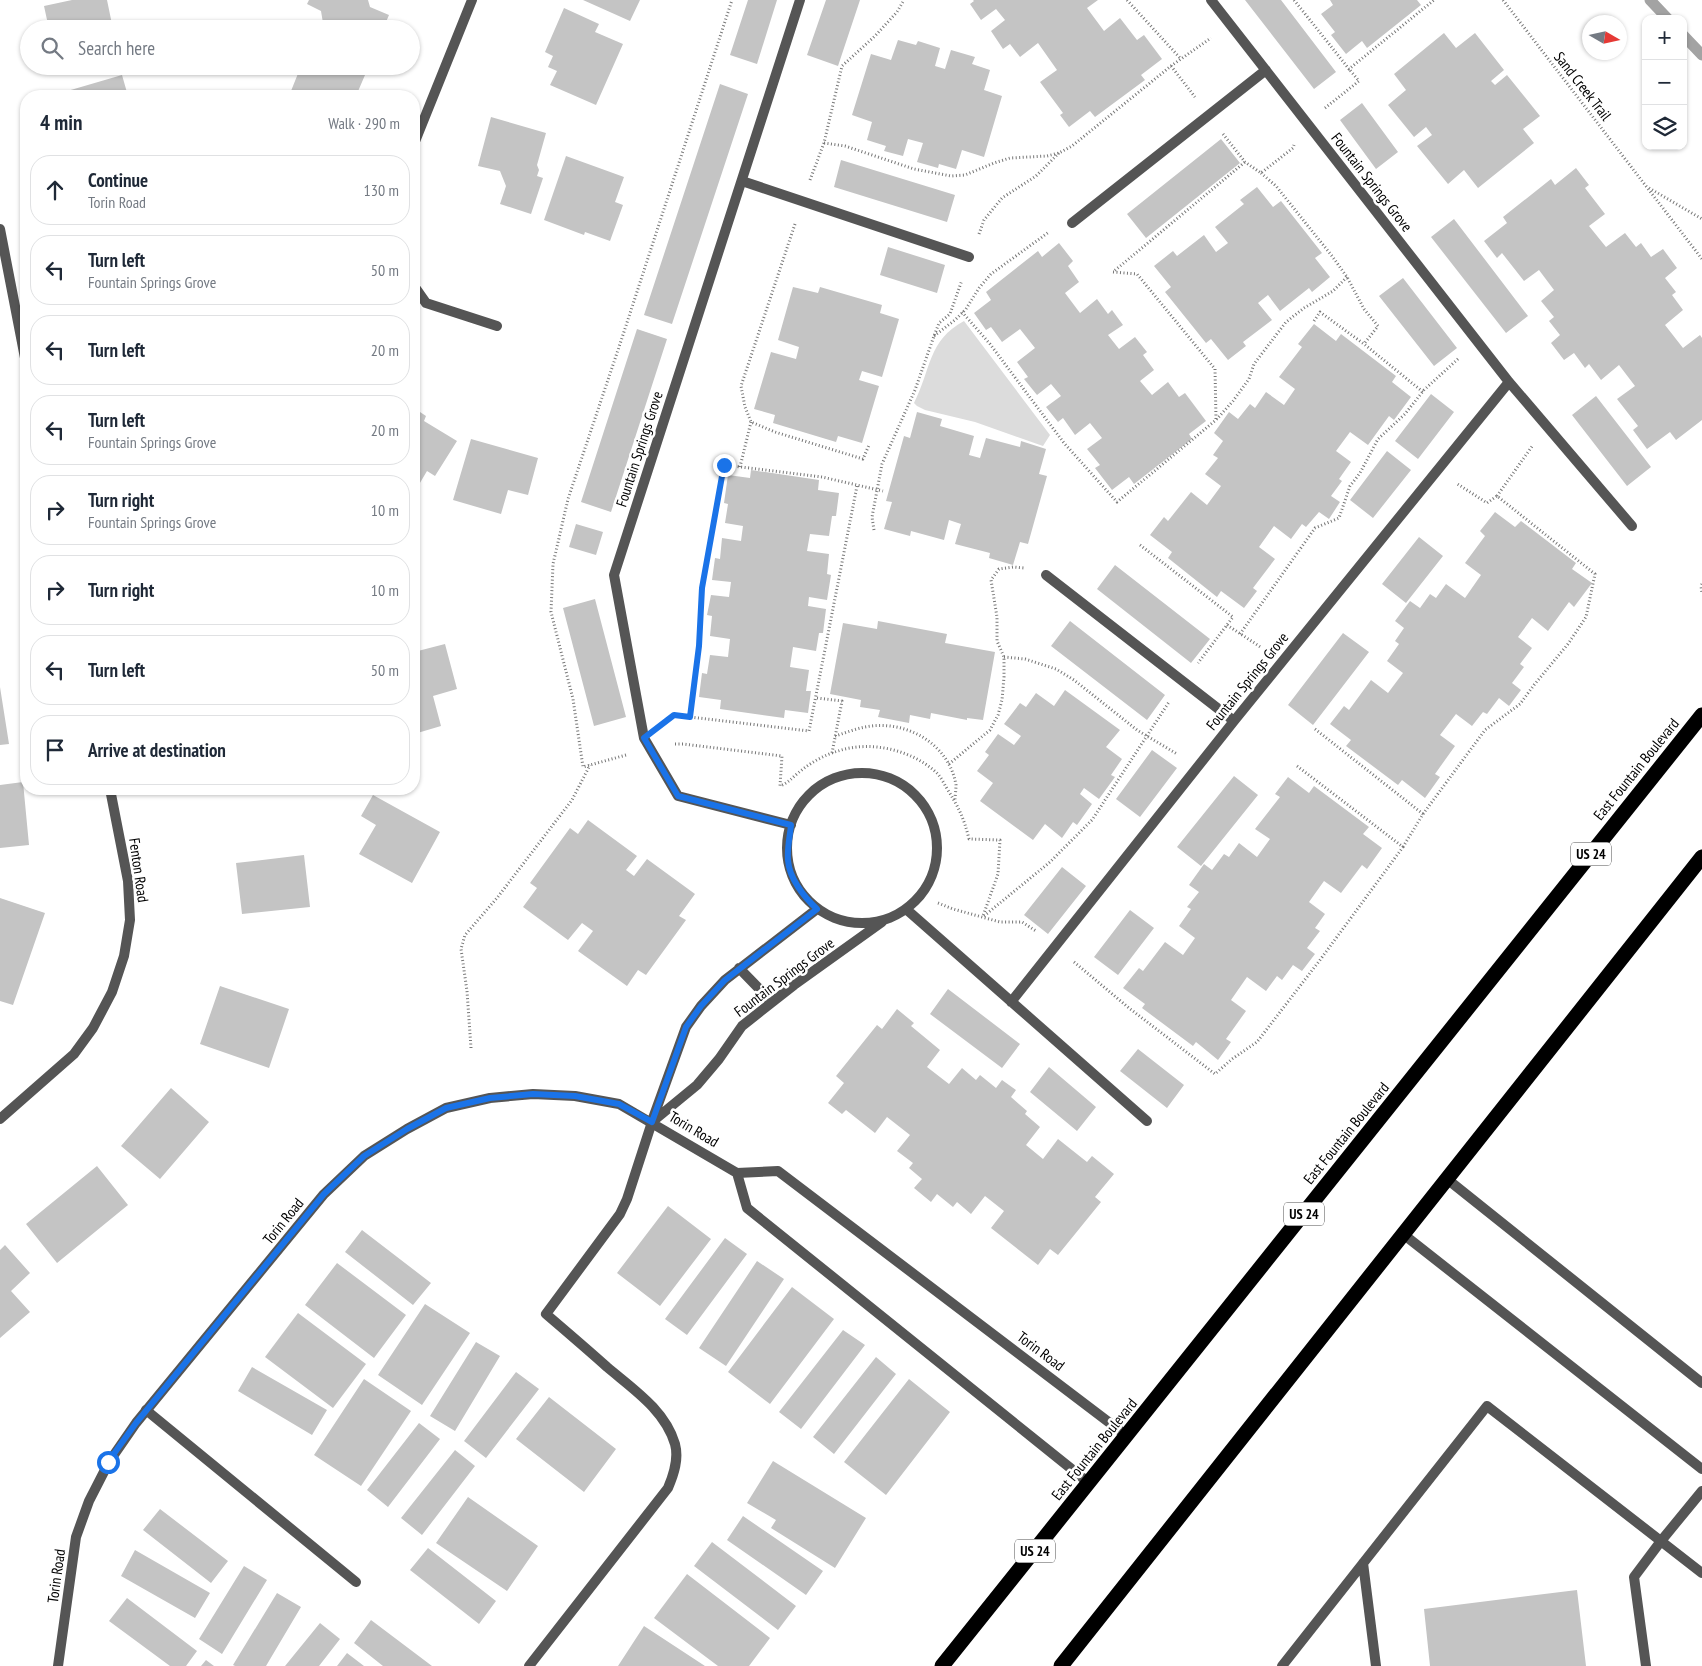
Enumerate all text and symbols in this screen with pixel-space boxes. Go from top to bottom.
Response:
north arrow [1582,15,1627,60]
map controls [1642,15,1687,150]
button: + [1642,15,1687,60]
search box [20,20,420,75]
icon: search [38,34,66,62]
text: Search here [78,36,155,60]
street label: Sand Creek Trail [1550,48,1616,125]
button: − [1642,60,1687,105]
button: layers [1642,105,1687,150]
text: 4 min [40,109,82,136]
text: Walk · 290 m [328,113,400,133]
street label: Fountain Springs Grove [1327,129,1417,235]
text: Continue [88,168,148,192]
icon: ahead [41,176,69,204]
text: 130 m [364,180,399,200]
text: Torin Road [88,192,146,212]
text: Turn left [88,248,145,272]
icon: left [41,256,69,284]
text: 50 m [371,260,399,280]
text: Fountain Springs Grove [88,272,216,292]
icon: left [41,336,69,364]
text: Turn left [88,338,145,362]
text: 20 m [371,340,399,360]
street label: Fountain Springs Grove [611,389,667,509]
text: Turn left [88,408,145,432]
icon: left [41,416,69,444]
text: 20 m [371,420,399,440]
text: Fountain Springs Grove [88,432,216,452]
route end [713,454,736,477]
text: Turn right [88,488,154,512]
icon: right [41,496,69,524]
text: 10 m [371,500,399,520]
text: Fountain Springs Grove [88,512,216,532]
icon: right [41,576,69,604]
text: Turn right [88,578,154,602]
text: 10 m [371,580,399,600]
street label: Fountain Springs Grove [1202,628,1292,734]
icon: left [41,656,69,684]
text: Turn left [88,658,145,682]
text: 50 m [371,660,399,680]
street label: East Fountain Boulevard [1589,714,1683,824]
icon: arrive [41,736,69,764]
text: Arrive at destination [88,738,226,762]
street label: Fenton Road [125,837,153,903]
road number: US 24 [1571,842,1611,866]
street label: Fountain Springs Grove [730,933,838,1021]
street label: East Fountain Boulevard [1299,1078,1393,1188]
street label: Torin Road [666,1107,722,1151]
street label: Torin Road [259,1194,307,1248]
road number: US 24 [1284,1202,1324,1226]
street label: Torin Road [1014,1327,1068,1375]
street label: East Fountain Boulevard [1047,1394,1141,1504]
route start [97,1451,120,1474]
road number: US 24 [1015,1540,1055,1562]
street label: Torin Road [43,1548,69,1604]

